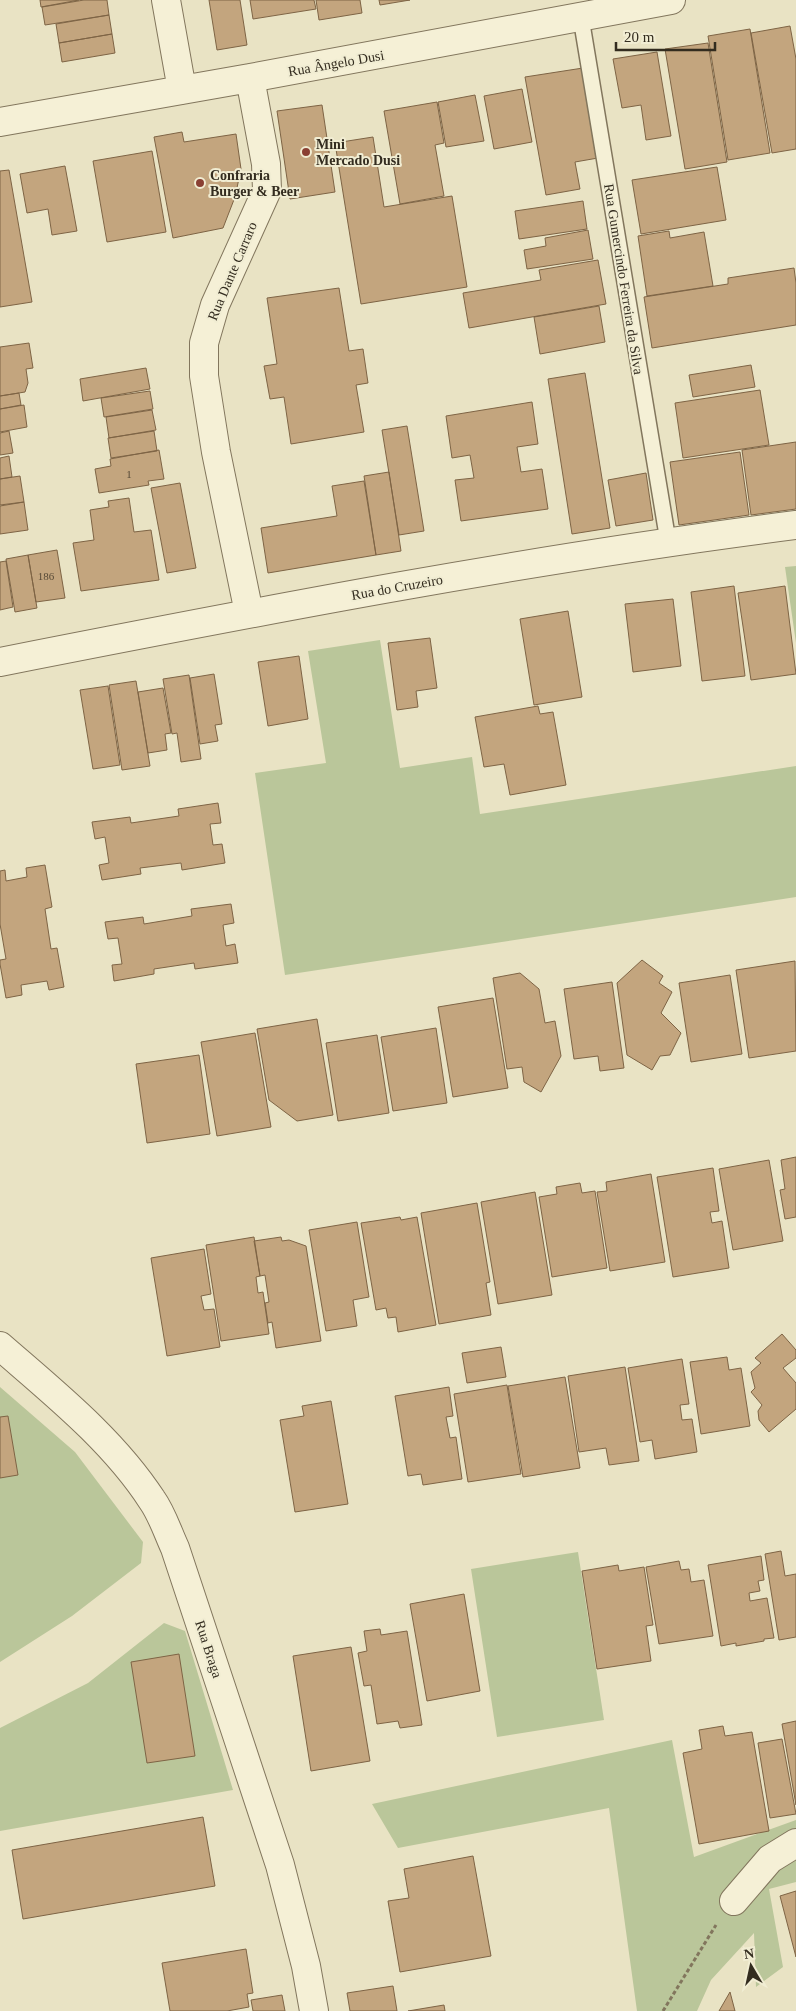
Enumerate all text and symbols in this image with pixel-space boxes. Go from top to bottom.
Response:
scale bar [616,20,715,52]
text: 20 m [624,29,655,45]
street label: Rua Ângelo Dusi [287,47,385,79]
place label: Mini Mercado Dusi [316,137,400,168]
marker: Mini Mercado Dusi [300,146,312,158]
place label: Confraria Burger & Beer [210,168,299,199]
marker: Confraria Burger & Beer [194,177,206,189]
street label: Rua Gumercindo Ferreira da Silva [601,183,646,376]
street label: Rua Dante Carraro [205,220,260,323]
house number: 1 [126,468,132,480]
house number: 186 [38,570,55,582]
street label: Rua do Cruzeiro [350,572,444,603]
street label: Rua Braga [192,1619,225,1681]
north arrow [726,1941,776,1991]
text: N [743,1945,755,1962]

